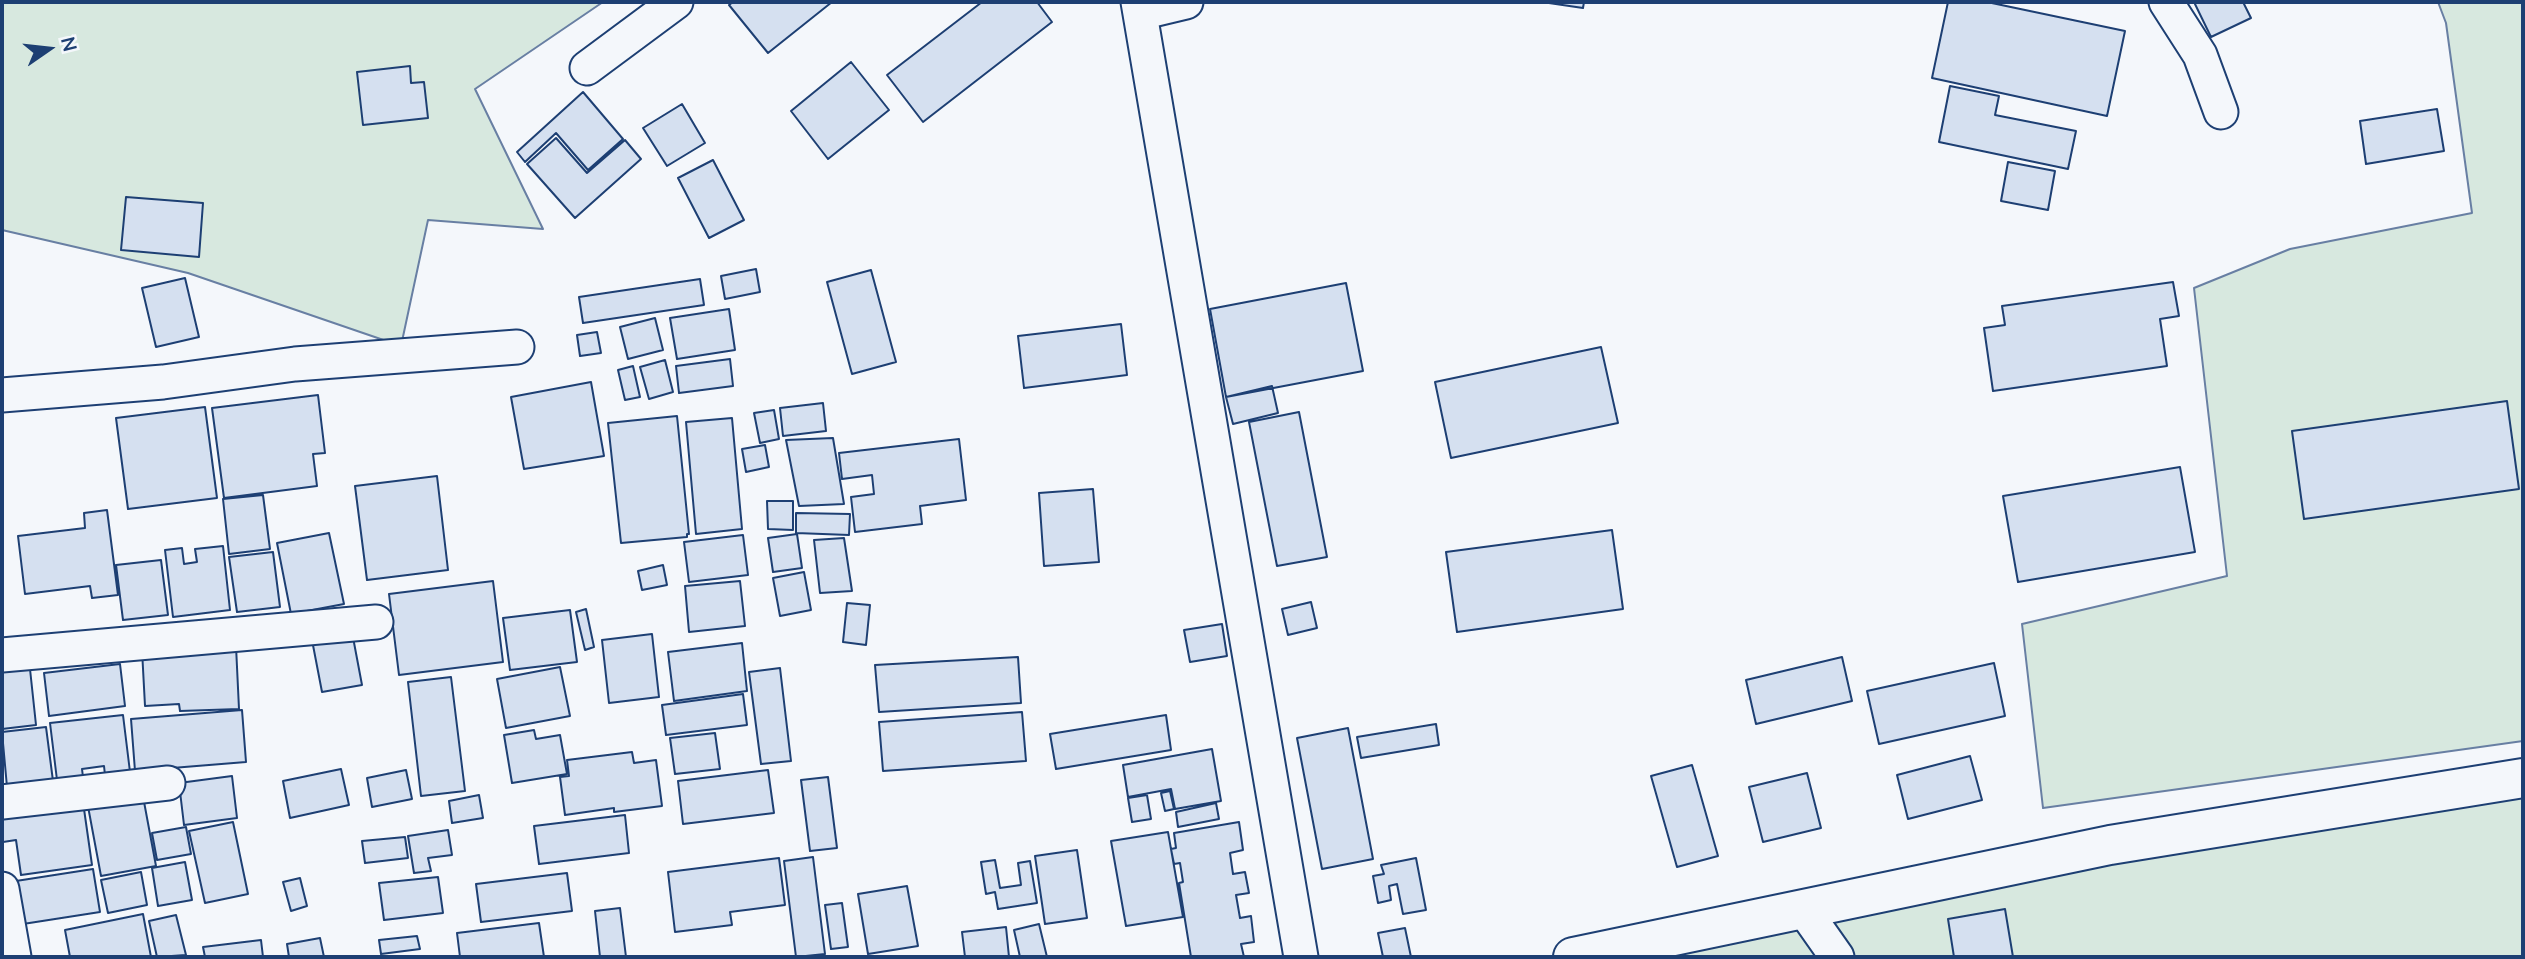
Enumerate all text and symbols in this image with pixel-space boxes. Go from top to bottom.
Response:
north arrow [14,14,84,84]
text: N [56,34,83,54]

